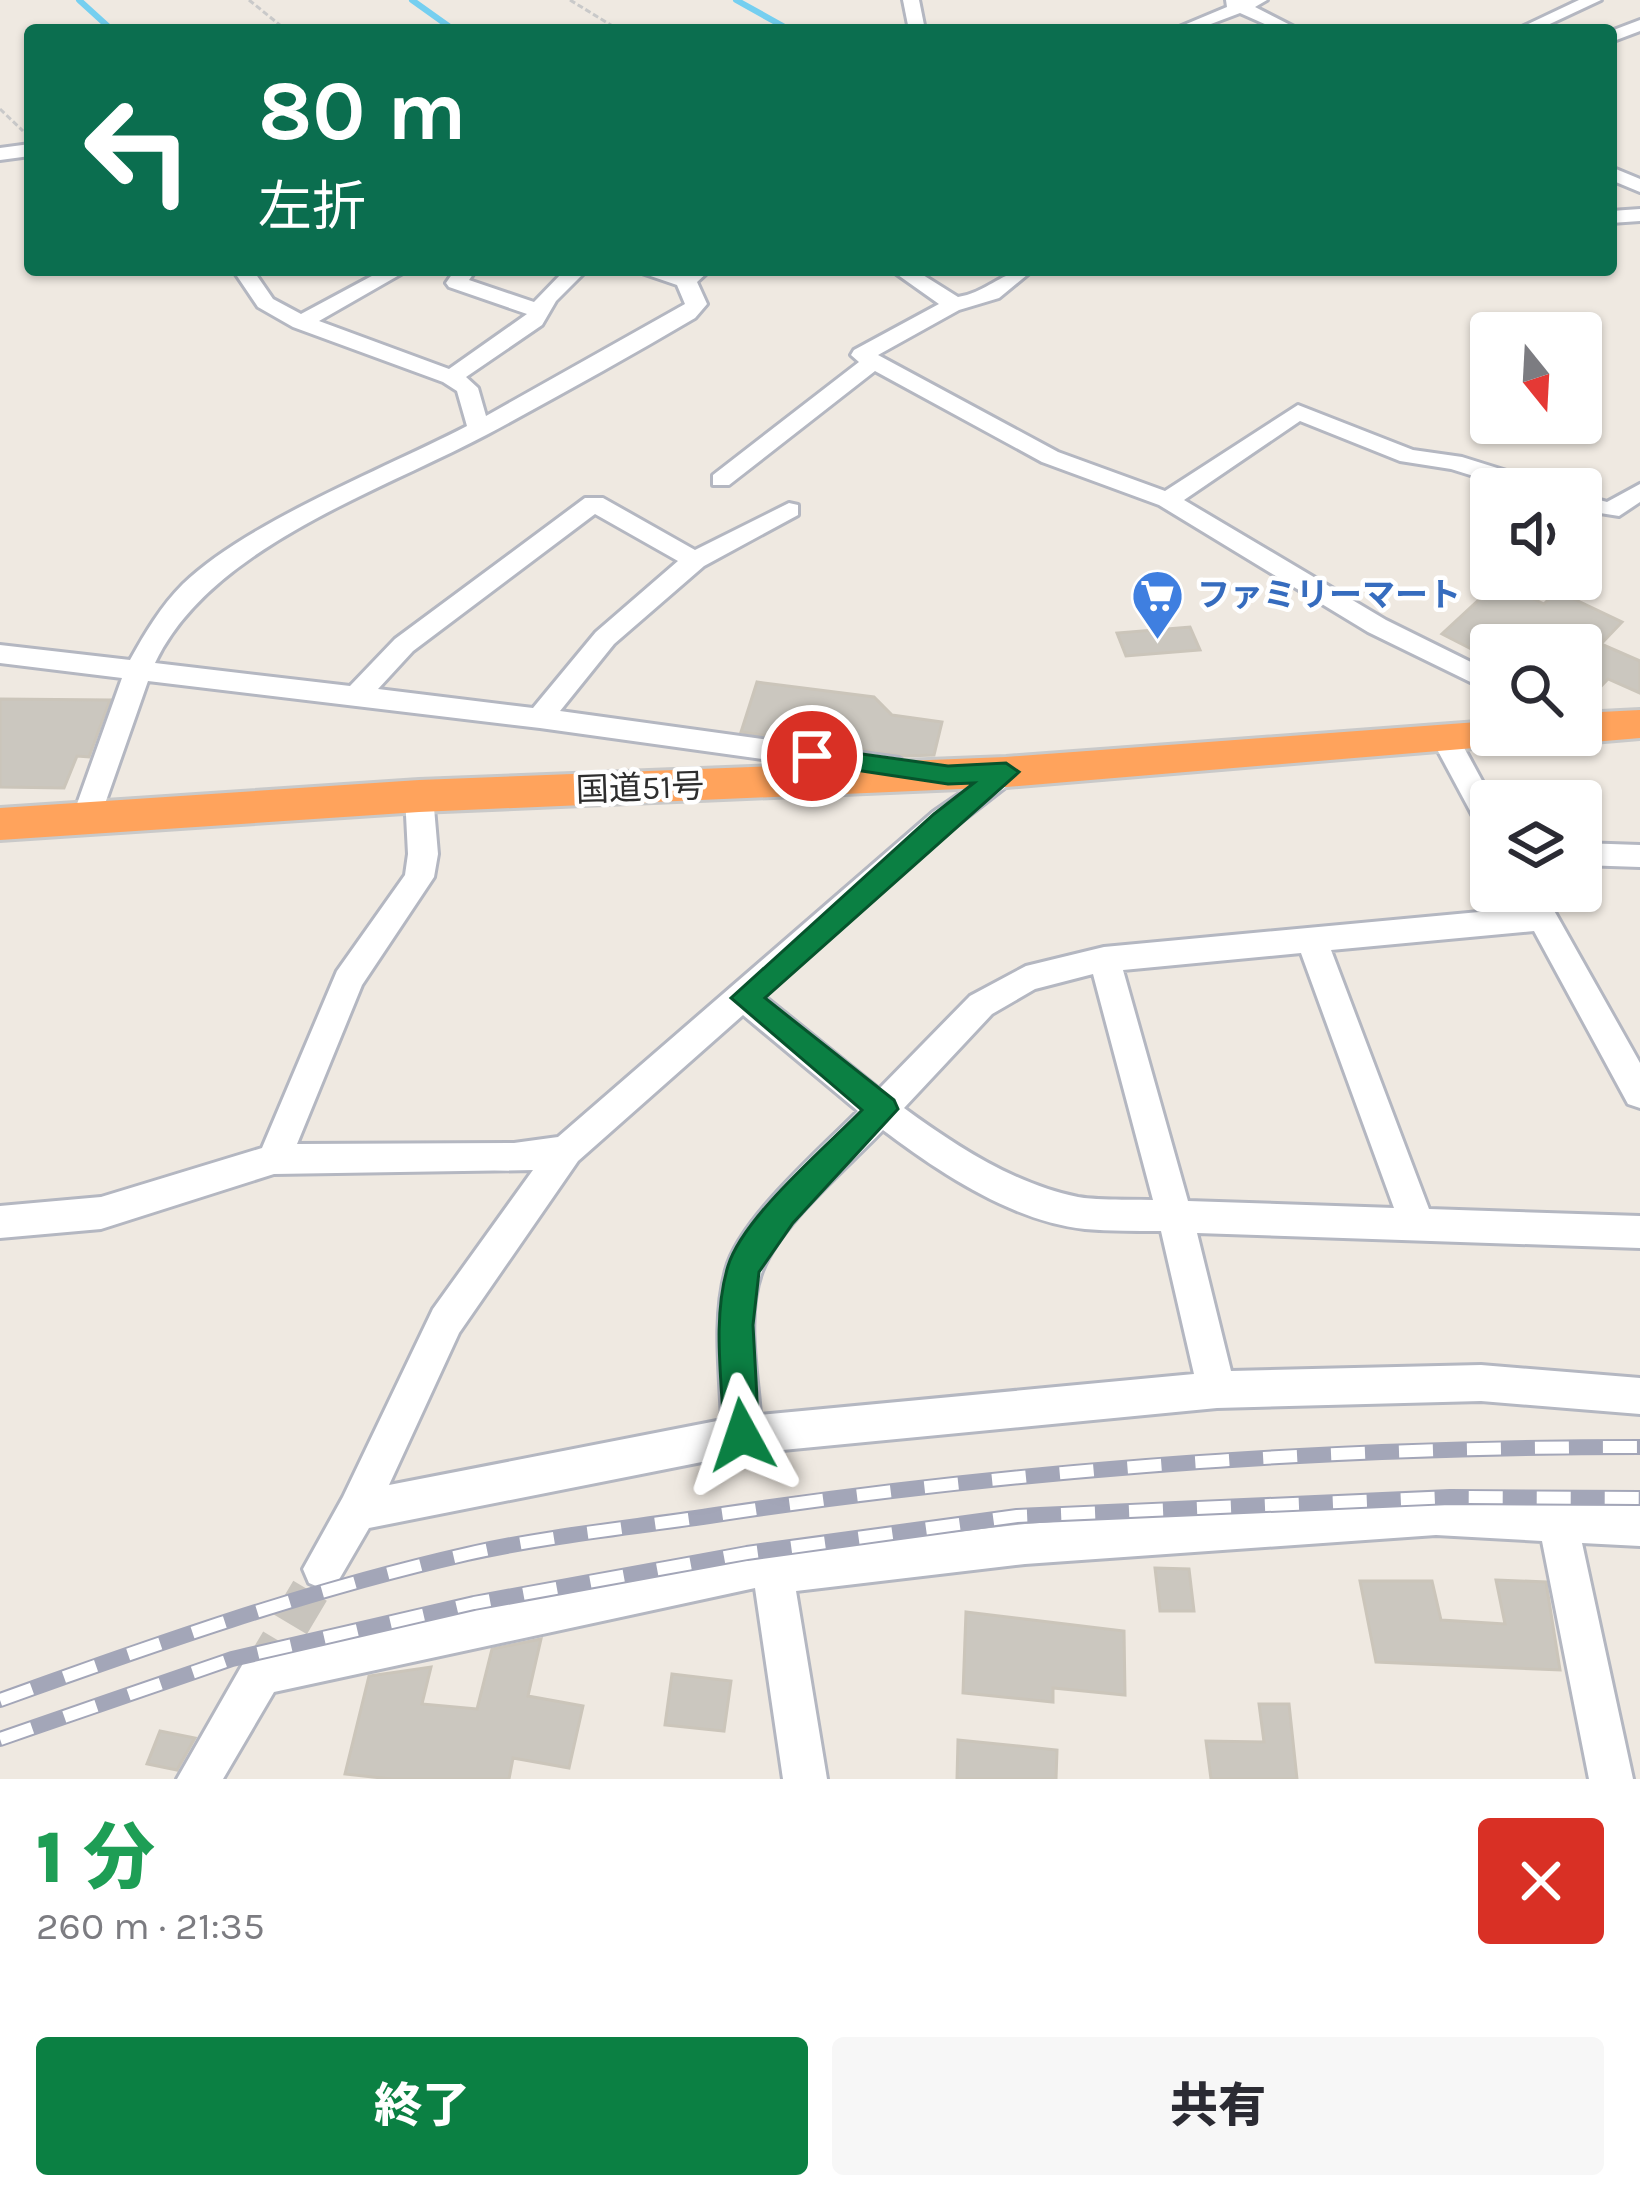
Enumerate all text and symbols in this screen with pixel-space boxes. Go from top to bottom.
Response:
text: 80 m [258,62,466,160]
icon: left [60,72,216,228]
text: 左折 [258,175,366,239]
north arrow [1470,312,1602,444]
map controls [1470,312,1602,912]
button: sound [1470,468,1602,600]
supermarket icon: ファミリーマート [1130,567,1186,641]
place label: ファミリーマート [1197,576,1461,614]
button: search [1470,624,1602,756]
pin [761,705,863,807]
icon: arrive [779,723,845,789]
street label: 国道51号 [575,767,705,809]
button: layers [1470,780,1602,912]
position arrow [679,1372,805,1498]
text: 1 分 [36,1816,155,1900]
button: close [1478,1818,1604,1944]
text: 260 m · 21:35 [36,1903,265,1949]
button: 終了 [36,2037,808,2175]
button: 共有 [832,2037,1604,2175]

